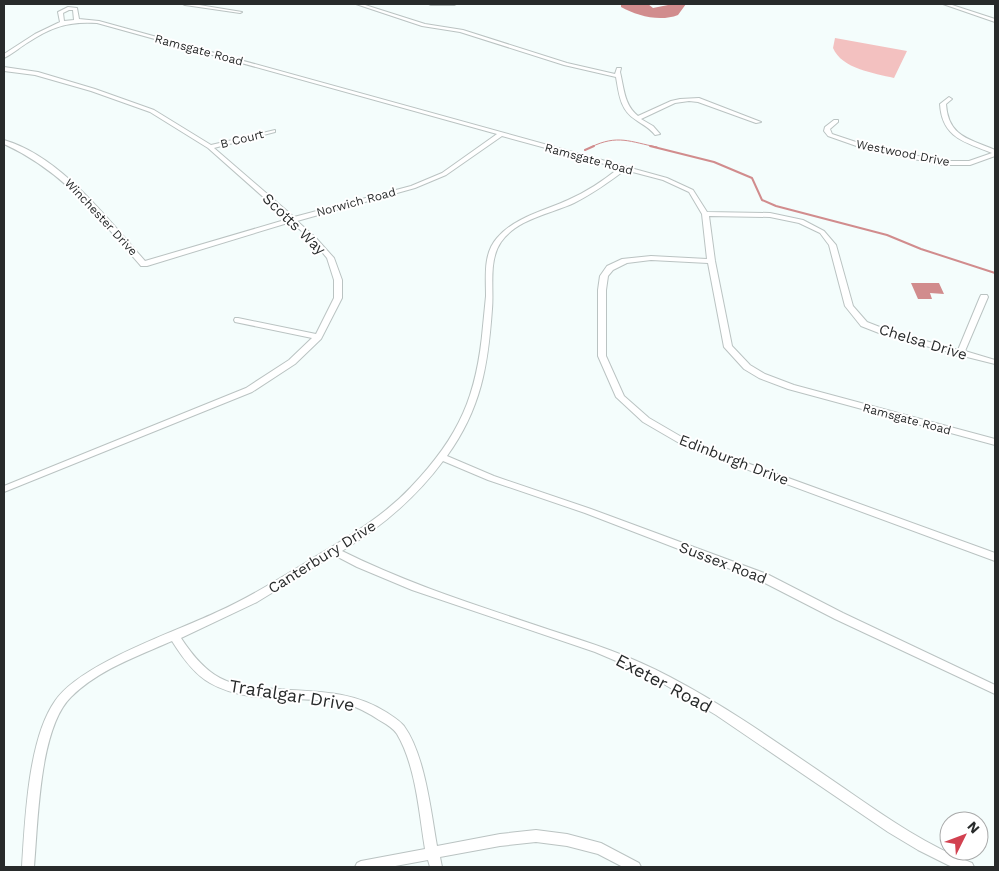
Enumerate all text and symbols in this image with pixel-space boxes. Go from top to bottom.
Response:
street label: Ramsgate Road [153,31,245,69]
street label: B Court [219,127,265,151]
street label: Westwood Drive [855,137,951,169]
street label: Ramsgate Road [543,140,635,178]
street label: Winchester Drive [62,176,140,258]
street label: Norwich Road [315,185,397,219]
street label: Scotts Way [259,189,329,259]
street label: Chelsa Drive [877,320,969,364]
street label: Ramsgate Road [861,400,953,438]
street label: Edinburgh Drive [677,431,791,489]
street label: Canterbury Drive [265,517,379,597]
street label: Sussex Road [677,538,769,588]
street label: Exeter Road [612,649,716,717]
street label: Trafalgar Drive [228,675,356,715]
north arrow [939,811,989,861]
text: N [964,818,983,837]

